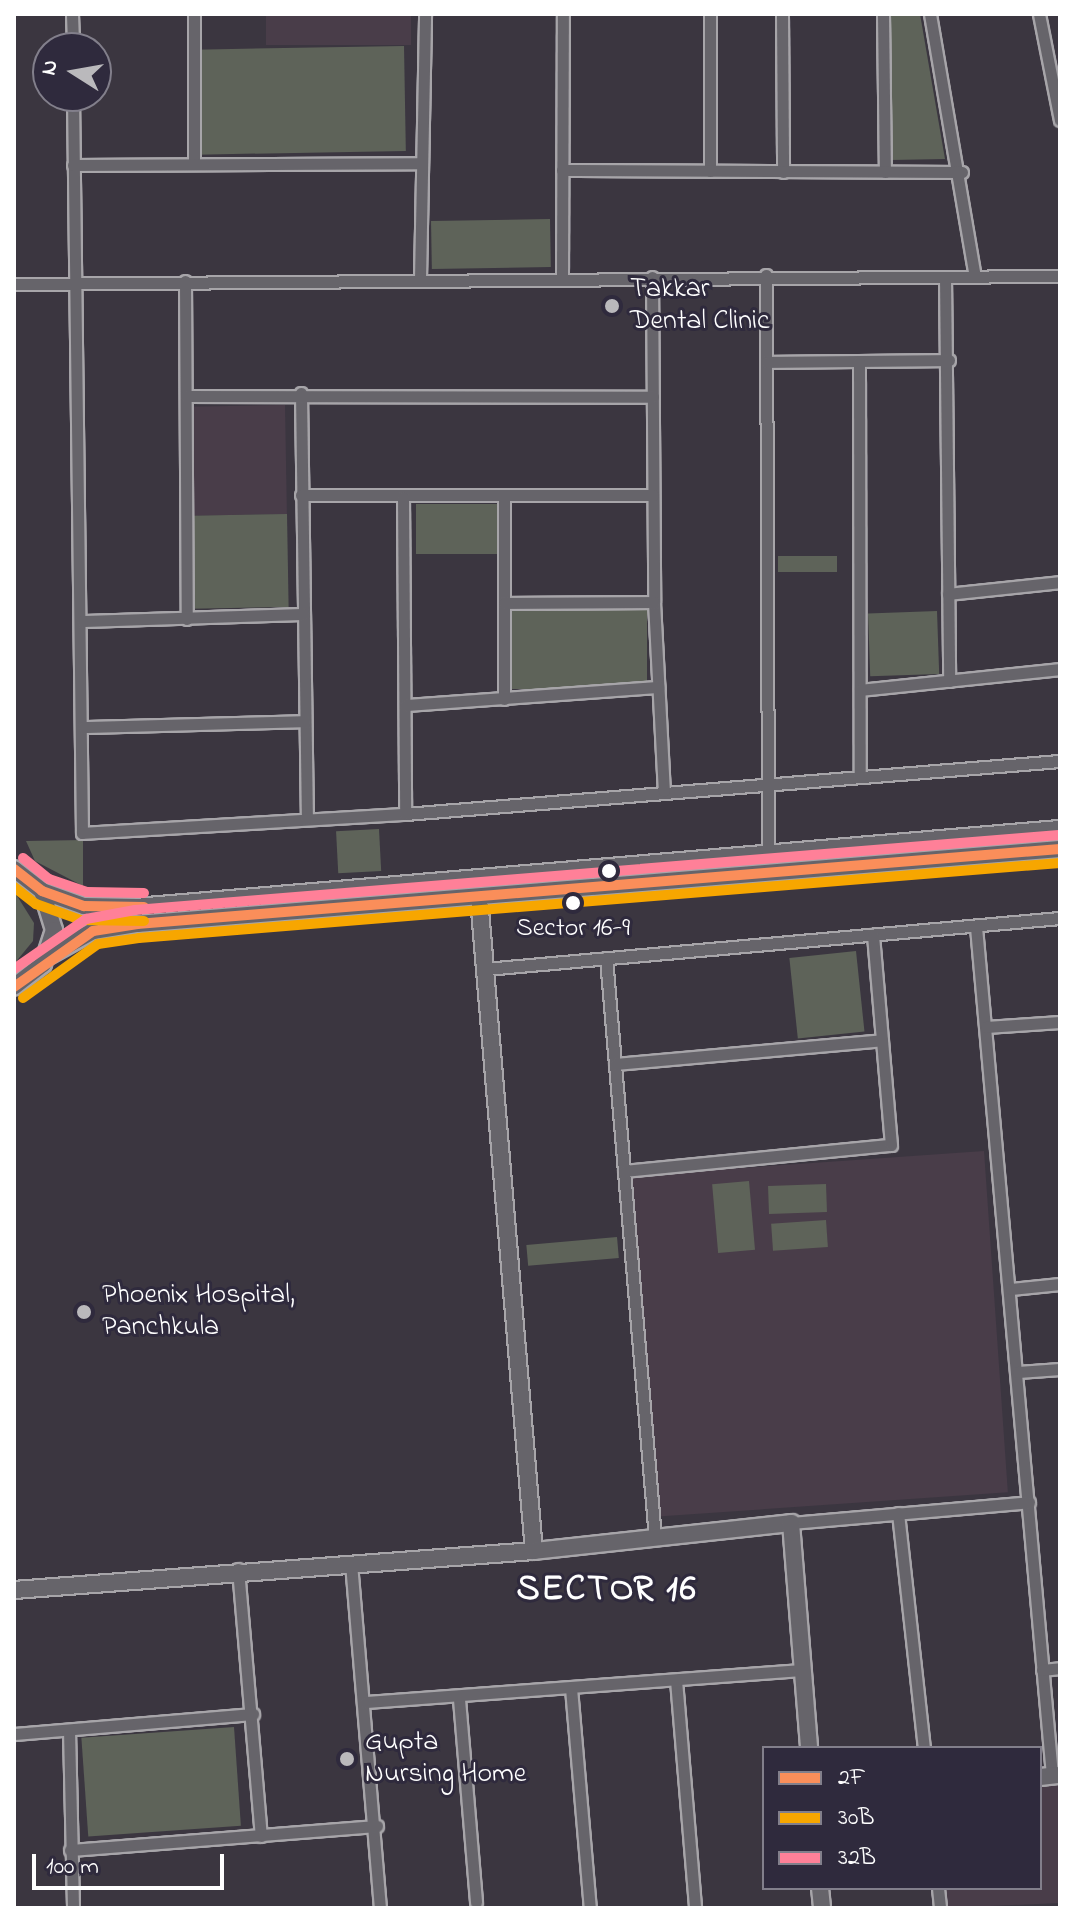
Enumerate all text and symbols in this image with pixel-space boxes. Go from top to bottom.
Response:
north arrow [32,32,112,112]
text: N [33,57,68,78]
place label: Takkar Dental Clinic [630,273,770,339]
marker: Takkar Dental Clinic [601,295,623,317]
unlabelled marker [601,863,617,879]
marker: Sector 16-9 [565,895,581,911]
place label: Sector 16-9 [516,914,630,946]
place label: Phoenix Hospital, Panchkula [102,1279,295,1345]
marker: Phoenix Hospital, Panchkula [73,1301,95,1323]
district label: SECTOR 16 [516,1569,698,1613]
place label: Gupta Nursing Home [365,1726,526,1792]
legend [762,1746,1042,1890]
marker: Gupta Nursing Home [336,1748,358,1770]
text: 2F [838,1761,865,1796]
text: 30B [838,1801,874,1836]
scale bar [36,1838,228,1888]
text: 32B [838,1841,876,1876]
text: 100 m [46,1850,99,1885]

